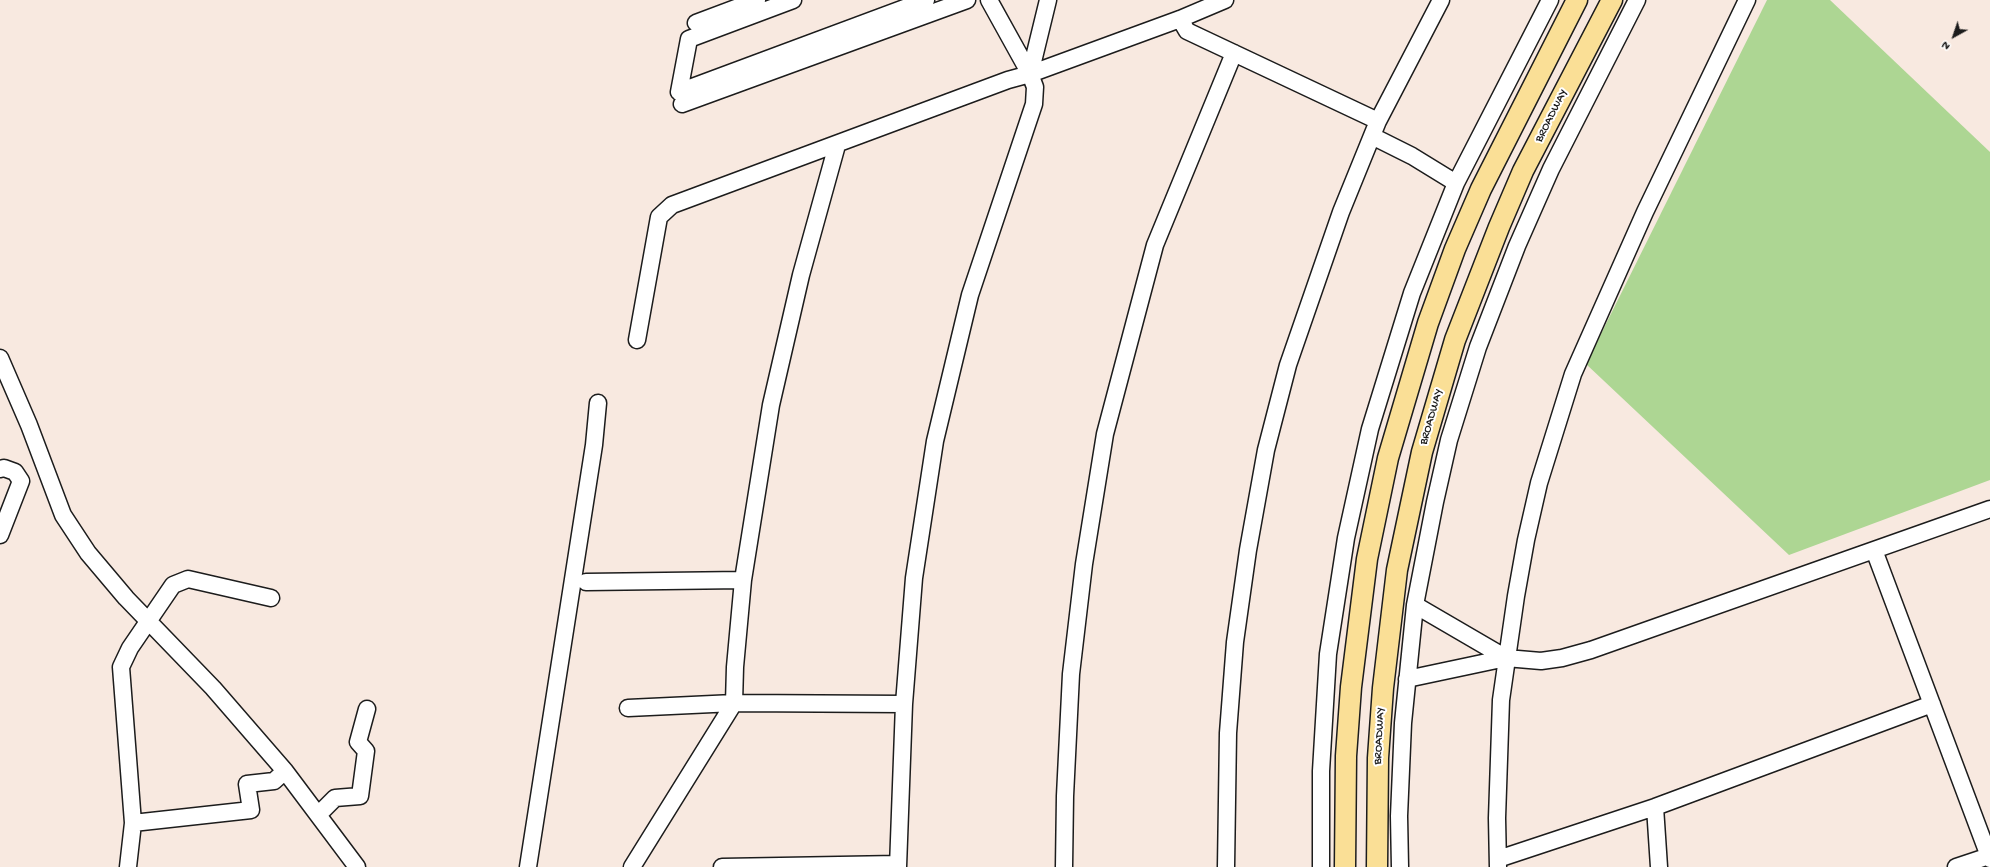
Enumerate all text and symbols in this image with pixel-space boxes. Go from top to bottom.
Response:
north arrow [1934,16,1974,56]
text: N [1940,38,1953,52]
street label: BROADWAY [1533,87,1571,145]
street label: BROADWAY [1417,387,1447,447]
street label: BROADWAY [1371,707,1389,765]

